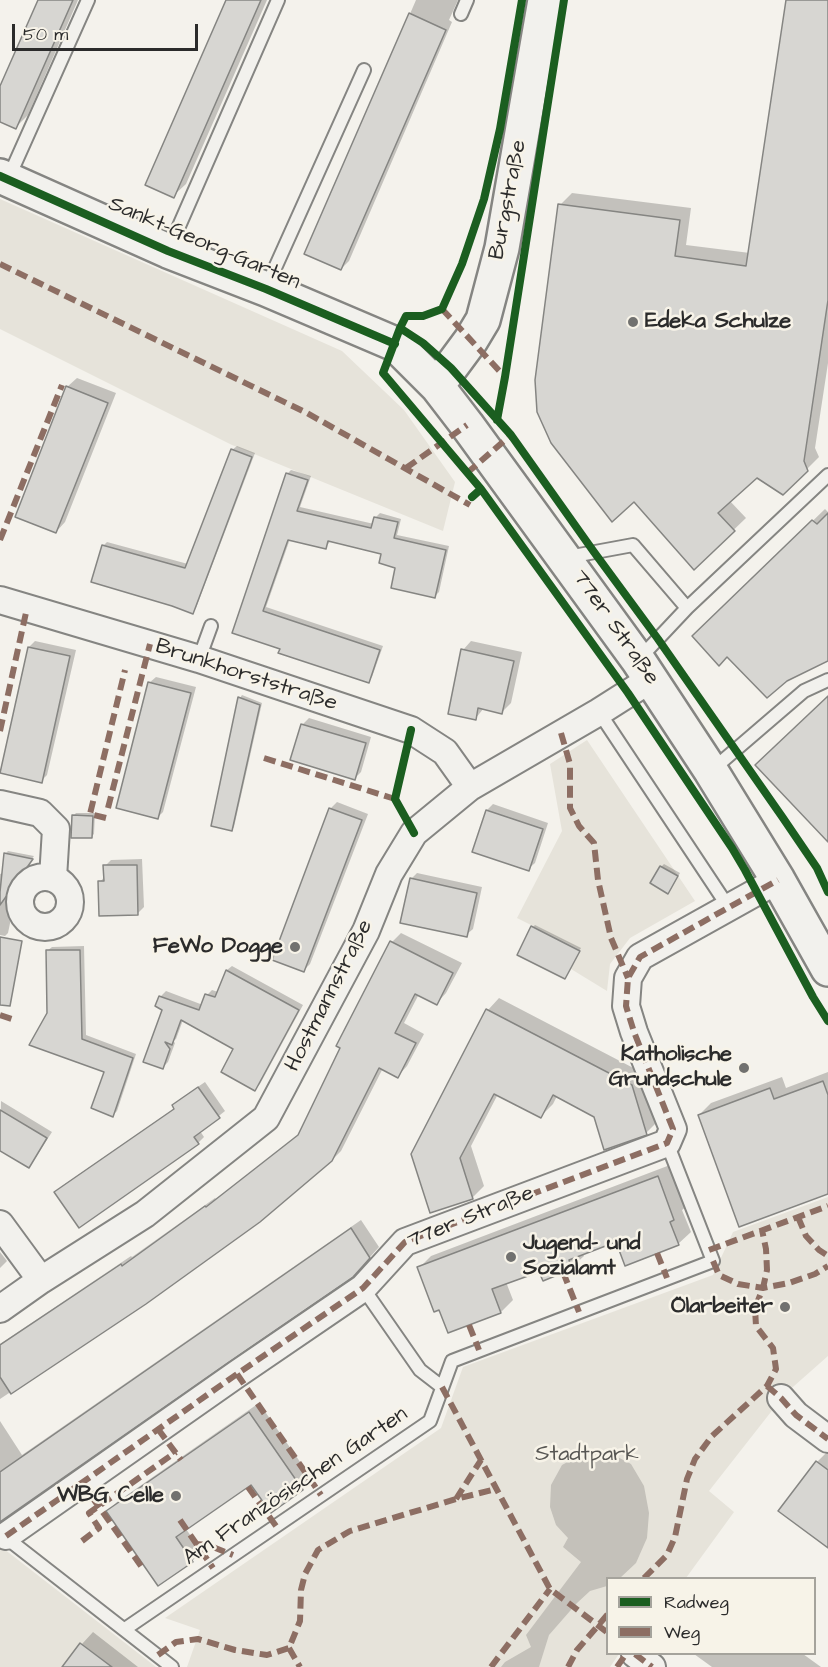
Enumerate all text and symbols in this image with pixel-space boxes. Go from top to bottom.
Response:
scale bar [15,12,201,50]
text: 50 m [23,22,68,47]
street label: Burgstraße [484,138,534,262]
street label: Sankt-Georg-Garten [104,192,304,296]
place label: Edeka Schulze [645,309,791,335]
marker: Edeka Schulze [626,315,640,329]
street label: 77er Straße [566,566,664,690]
street label: Brunkhorststraße [152,634,340,718]
street label: Hostmannstraße [280,916,380,1076]
place label: FeWo Dogge [153,934,283,960]
marker: FeWo Dogge [288,940,302,954]
place label: Katholische Grundschule [609,1042,732,1094]
marker: Katholische Grundschule [737,1061,751,1075]
street label: 77er Straße [404,1181,538,1255]
place label: Jugend- und Sozialamt [523,1231,640,1282]
marker: Jugend- und Sozialamt [504,1250,518,1264]
place label: Ölarbeiter [671,1294,773,1320]
marker: Ölarbeiter [778,1300,792,1314]
street label: Am Französischen Garten [179,1402,413,1572]
park label: Stadtpark [535,1442,639,1468]
place label: WBG Celle [57,1483,164,1509]
marker: WBG Celle [169,1489,183,1503]
legend [606,1577,816,1655]
text: Radweg [664,1590,729,1615]
text: Weg [664,1620,700,1645]

